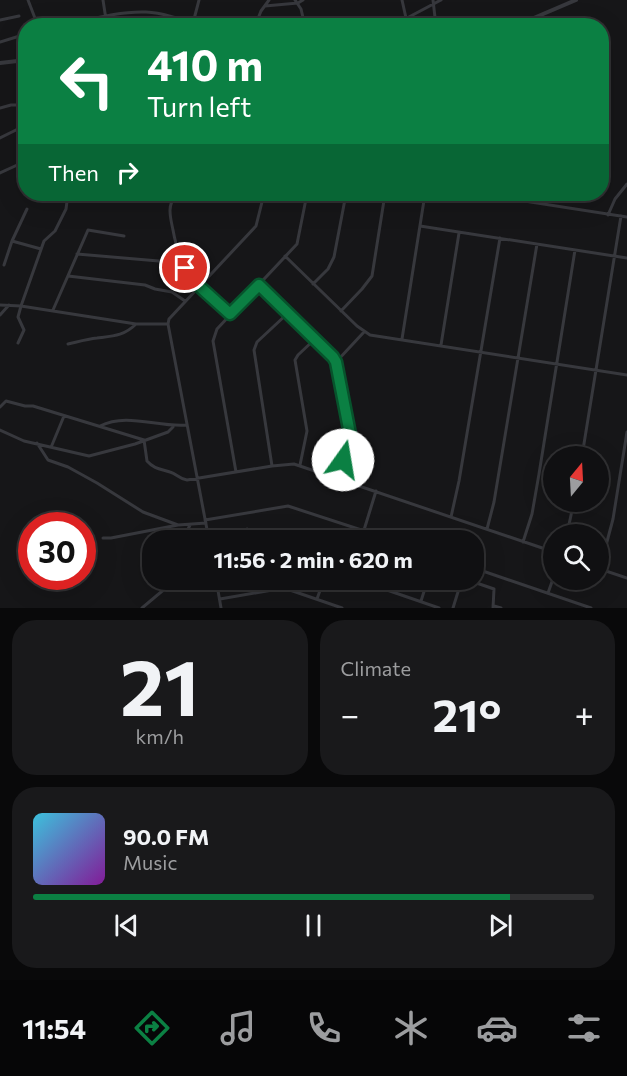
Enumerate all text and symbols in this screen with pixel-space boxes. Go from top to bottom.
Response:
text: 410 m [147,38,263,90]
icon: left [48,42,126,120]
text: Turn left [147,90,251,123]
icon: right [111,156,144,189]
text: Then [48,159,99,186]
pin [159,242,210,293]
icon: arrive [168,251,201,284]
position arrow [311,428,375,492]
north arrow [543,446,609,512]
map controls [543,446,609,590]
speed limit sign: 30 [18,512,96,590]
button: search [543,524,609,590]
text: 11:56 · 2 min · 620 m [213,546,413,573]
text: 21 [120,637,200,732]
text: Climate [341,656,411,680]
text: 21° [432,686,501,741]
text: − [341,693,359,734]
text: + [575,693,594,734]
text: km/h [135,724,184,748]
text: 90.0 FM [123,823,209,850]
text: Music [123,850,177,874]
icon: previous [110,909,143,942]
icon: pause [297,909,330,942]
icon: next [484,909,517,942]
icon: directions [131,1007,173,1049]
icon: music [217,1007,259,1049]
icon: phone [303,1007,345,1049]
icon: climate [390,1007,432,1049]
icon: car [476,1007,518,1049]
icon: filters [563,1007,605,1049]
text: 11:54 [22,1012,86,1045]

